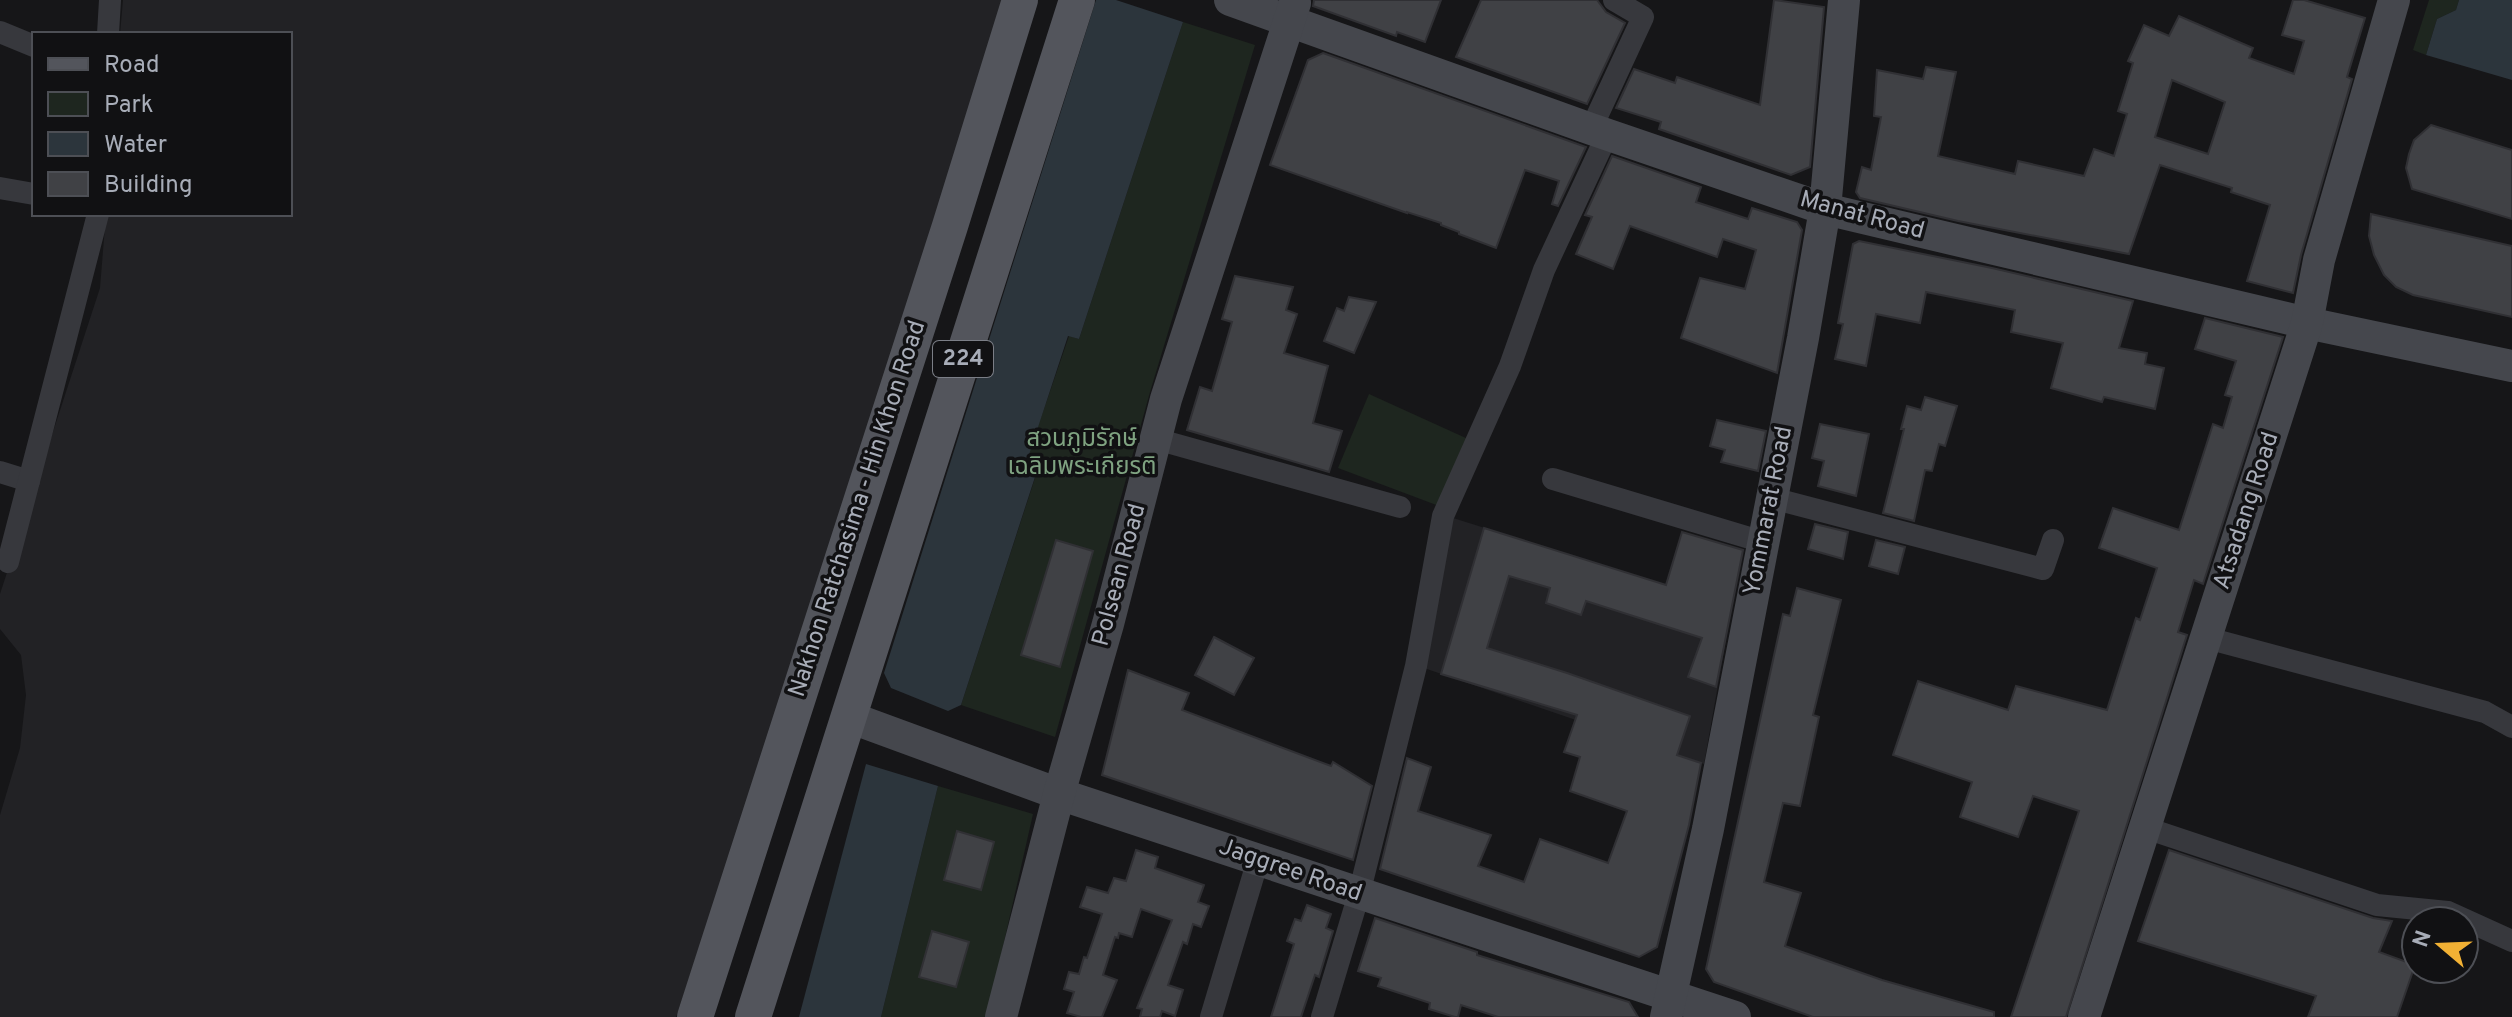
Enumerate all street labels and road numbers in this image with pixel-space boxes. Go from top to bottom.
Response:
street label: Manat Road [1796,185,1928,247]
street label: Nakhon Ratchasima - Hin Khon Road [783,317,933,701]
road number: 224 [933,341,993,377]
street label: Yommarat Road [1738,424,1800,598]
street label: Atsadang Road [2207,428,2287,594]
street label: Polsean Road [1087,500,1153,650]
street label: Jaggree Road [1215,833,1365,909]

